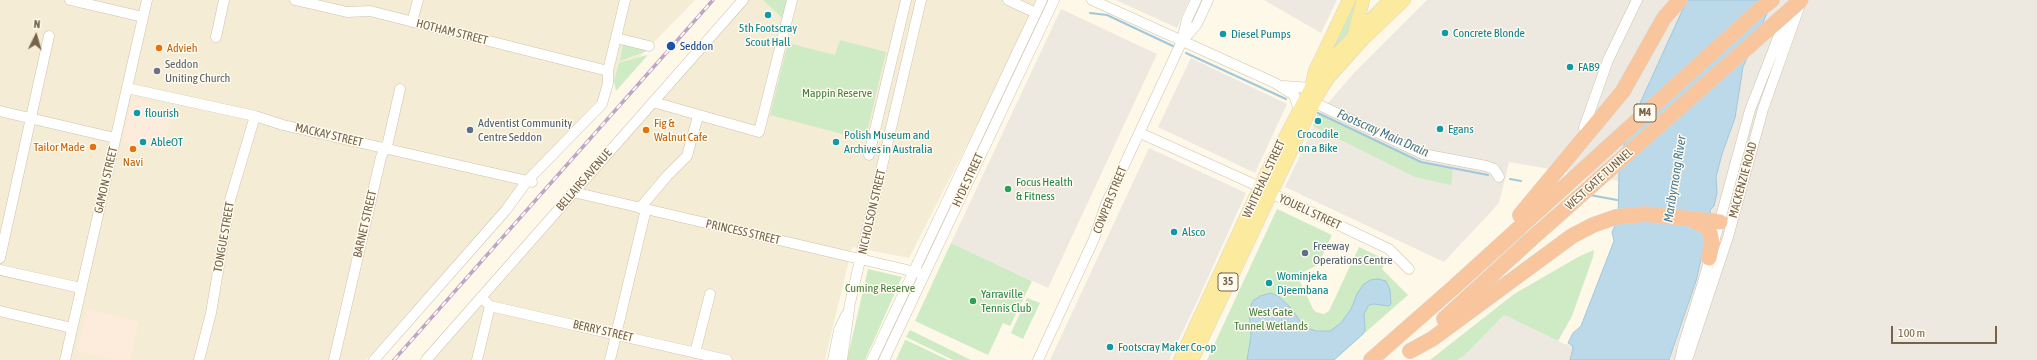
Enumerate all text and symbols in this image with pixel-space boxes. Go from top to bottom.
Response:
marker: 5th Footscray Scout Hall [763,10,773,20]
north arrow [16,16,56,56]
street label: HOTHAM STREET [415,16,489,48]
text: N [33,18,41,30]
place label: 5th Footscray Scout Hall [739,21,797,49]
place label: Concrete Blonde [1453,26,1525,40]
place label: Diesel Pumps [1231,27,1291,41]
marker: Concrete Blonde [1440,28,1450,38]
marker: Diesel Pumps [1218,29,1228,39]
place label: Seddon [680,39,713,53]
marker: Seddon [665,40,677,52]
place label: Advieh [167,41,198,55]
marker: Advieh [154,43,164,53]
place label: Seddon Uniting Church [165,57,230,85]
place label: FAB9 [1578,60,1600,74]
marker: FAB9 [1565,62,1575,72]
marker: Seddon Uniting Church [152,66,162,76]
park label: Mappin Reserve [802,86,872,100]
road number: M4 [1634,104,1656,122]
place label: flourish [145,106,179,120]
water label: Footscray Main Drain [1335,106,1431,160]
marker: flourish [132,108,142,118]
place label: Adventist Community Centre Seddon [478,116,572,144]
place label: Fig & Walnut Cafe [654,116,708,144]
marker: Crocodile on a Bike [1313,116,1323,126]
street label: MACKAY STREET [294,120,364,150]
place label: Egans [1448,122,1474,136]
marker: Egans [1435,124,1445,134]
marker: Adventist Community Centre Seddon [465,125,475,135]
marker: Fig & Walnut Cafe [641,125,651,135]
place label: Crocodile on a Bike [1297,127,1339,155]
place label: Polish Museum and Archives in Australia [844,128,933,156]
water label: Maribyrnong River [1660,134,1690,224]
place label: AbleOT [151,135,183,149]
marker: AbleOT [138,137,148,147]
marker: Polish Museum and Archives in Australia [831,137,841,147]
street label: WHITEHALL STREET [1240,138,1288,220]
place label: Tailor Made [34,140,85,154]
street label: MACKENZIE ROAD [1726,140,1760,220]
marker: Tailor Made [88,142,98,152]
marker: Navi [128,144,138,154]
street label: GAMON STREET [91,145,121,215]
street label: WEST GATE TUNNEL [1562,145,1636,213]
street label: BELLAIRS AVENUE [553,146,615,214]
street label: HYDE STREET [949,151,987,209]
place label: Navi [123,155,143,169]
street label: COWPER STREET [1090,164,1130,236]
street label: NICHOLSON STREET [855,168,889,256]
place label: Focus Health & Fitness [1016,175,1073,203]
marker: Focus Health & Fitness [1003,184,1013,194]
street label: BARNET STREET [350,189,380,259]
street label: YOUELL STREET [1277,191,1343,233]
street label: TONGUE STREET [211,201,237,273]
street label: PRINCESS STREET [704,216,782,248]
place label: Alsco [1182,225,1205,239]
marker: Alsco [1169,227,1179,237]
place label: Freeway Operations Centre [1313,239,1393,267]
marker: Freeway Operations Centre [1300,248,1310,258]
place label: Wominjeka Djeembana [1277,269,1329,297]
road number: 35 [1218,273,1238,291]
marker: Wominjeka Djeembana [1264,278,1274,288]
park label: Cuming Reserve [845,281,915,295]
place label: Yarraville Tennis Club [981,287,1031,315]
marker: Yarraville Tennis Club [968,296,978,306]
park label: West Gate Tunnel Wetlands [1234,305,1308,333]
street label: BERRY STREET [571,317,635,345]
scale bar [1893,318,1999,344]
text: 100 m [1898,326,1925,340]
place label: Footscray Maker Co-op [1118,340,1216,354]
marker: Footscray Maker Co-op [1105,342,1115,352]

